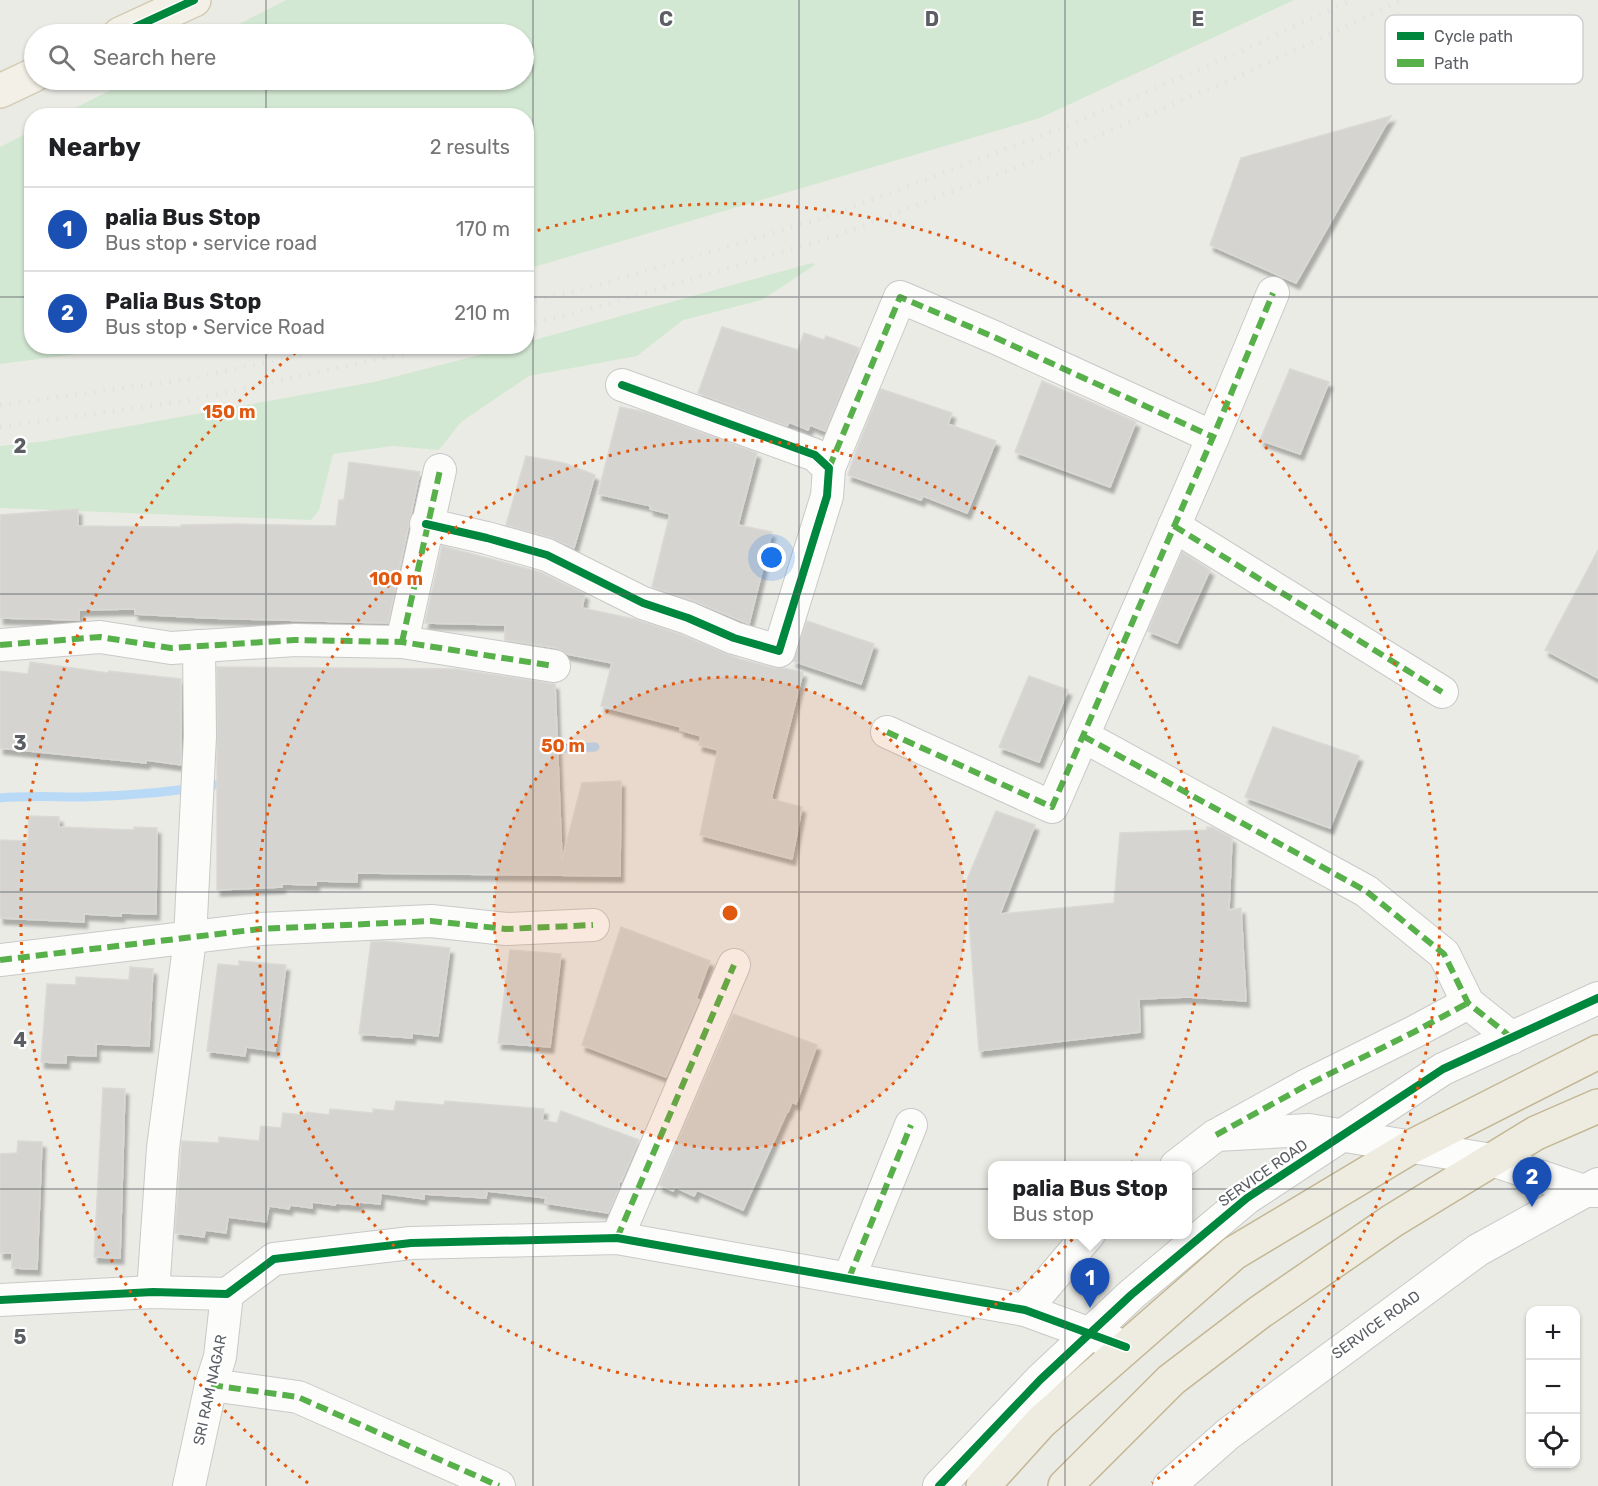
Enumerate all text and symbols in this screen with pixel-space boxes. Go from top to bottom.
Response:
text: C [659,7,673,31]
text: D [925,7,939,31]
text: E [1192,7,1204,31]
legend [1385,15,1583,84]
search box [24,24,534,90]
text: Cycle path [1434,27,1513,46]
icon: search [45,41,78,74]
text: Search here [93,44,216,71]
text: Path [1434,54,1469,73]
text: Nearby [48,132,141,163]
text: 2 results [430,135,510,159]
text: palia Bus Stop [105,204,261,231]
text: 1 [63,217,72,241]
text: 170 m [456,217,510,241]
text: Bus stop · service road [105,231,317,255]
text: Palia Bus Stop [105,288,261,315]
text: 2 [61,301,74,325]
text: 210 m [454,301,510,325]
text: Bus stop · Service Road [105,315,325,339]
text: 150 m [202,401,256,423]
text: 2 [14,434,27,458]
your location [757,543,786,572]
text: 100 m [369,568,423,590]
text: 3 [13,731,27,755]
text: 50 m [541,735,585,757]
centre of rings [720,903,740,923]
text: 4 [13,1028,27,1052]
street label: SERVICE ROAD [1215,1136,1311,1210]
pin: 2 [1512,1158,1552,1207]
popup [988,1161,1192,1239]
text: palia Bus Stop [1012,1175,1168,1202]
text: Bus stop [1012,1202,1094,1226]
pin: 1 [1070,1258,1110,1308]
street label: SERVICE ROAD [1328,1287,1424,1363]
map controls [1526,1306,1580,1468]
button: + [1526,1306,1580,1360]
text: 5 [14,1325,27,1349]
street label: SRI RAM NAGAR [189,1333,231,1447]
button: − [1526,1360,1580,1414]
button: locate [1526,1414,1580,1468]

